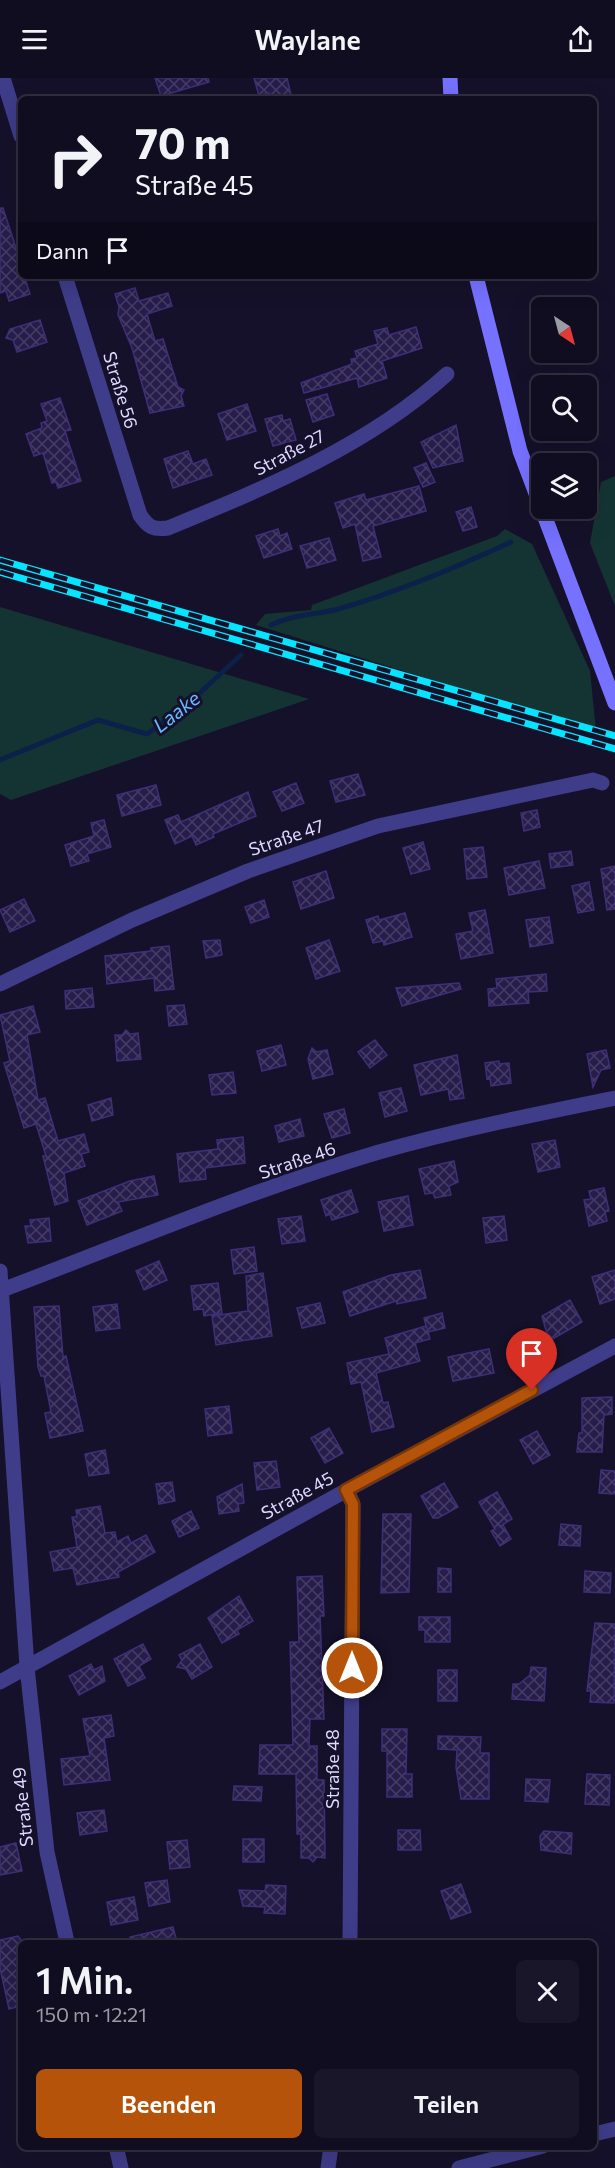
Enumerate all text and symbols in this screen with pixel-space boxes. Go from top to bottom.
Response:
icon: menu [18,23,51,56]
text: Waylane [254,23,361,56]
icon: share [564,23,597,56]
text: 70 m [135,116,230,168]
icon: right [36,120,114,198]
text: Straße 45 [135,168,254,201]
icon: arrive [101,234,134,267]
text: Dann [36,237,89,264]
north arrow [531,297,597,363]
map controls [531,297,597,519]
street label: Straße 56 [99,349,143,431]
button: search [531,375,597,441]
street label: Straße 27 [250,424,328,480]
button: layers [531,453,597,519]
water label: Laake [148,685,205,737]
street label: Straße 47 [246,814,326,860]
street label: Straße 46 [256,1137,338,1183]
pin [506,1328,557,1390]
icon: arrive [515,1337,548,1370]
street label: Straße 45 [257,1466,337,1524]
position arrow [320,1636,384,1700]
street label: Straße 48 [321,1729,343,1809]
street label: Straße 49 [7,1766,37,1848]
text: 1 Min. [36,1957,133,2001]
button: close [516,1960,579,2023]
text: 150 m · 12:21 [36,2002,147,2026]
button: Beenden [36,2069,302,2138]
button: Teilen [314,2069,579,2138]

